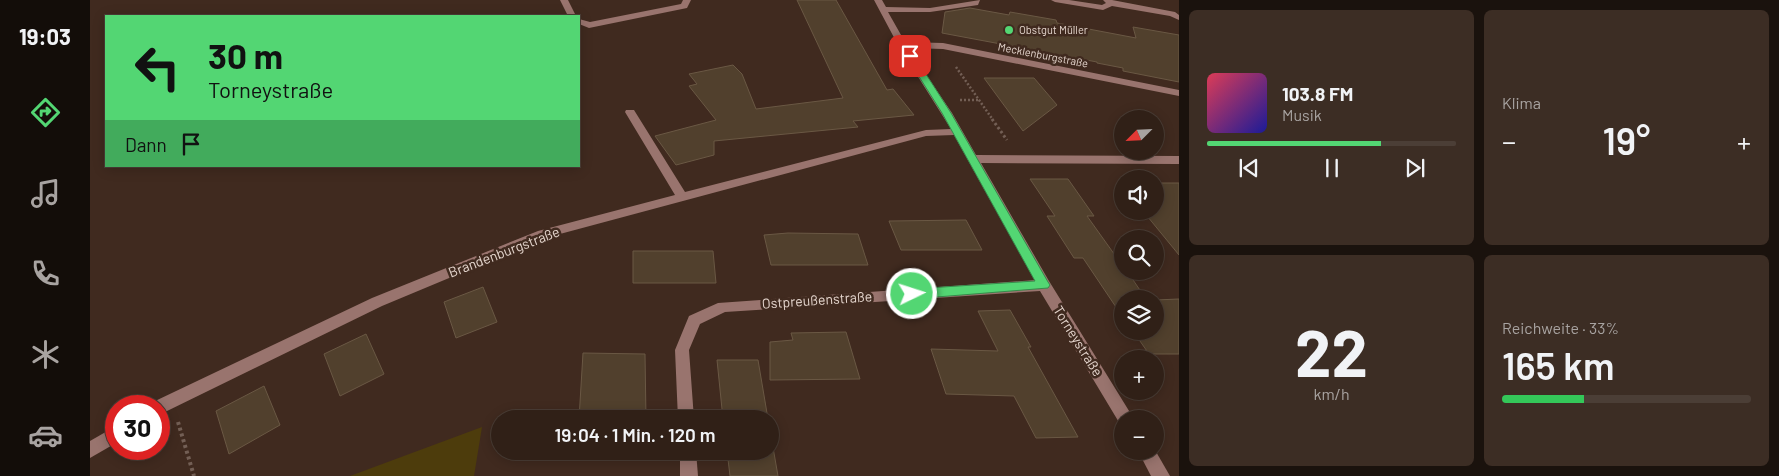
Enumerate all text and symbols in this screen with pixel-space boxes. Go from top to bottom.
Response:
text: 19:03 [19,23,71,49]
place label: Obstgut Müller [1019,23,1088,36]
marker: Obstgut Müller [1003,24,1015,36]
text: 30 m [208,34,283,76]
icon: left [125,35,190,100]
pin [889,35,931,77]
street label: Mecklenburgstraße [997,39,1089,70]
icon: arrive [896,42,924,70]
text: Torneystraße [208,76,333,102]
text: 103.8 FM [1282,82,1353,105]
text: Klima [1502,93,1541,112]
icon: directions [28,95,63,130]
text: Musik [1282,105,1322,124]
north arrow [1114,110,1164,160]
map controls [1114,110,1164,460]
text: 19° [1603,117,1650,163]
text: − [1502,124,1516,158]
text: + [1737,124,1751,158]
icon: arrive [177,130,205,158]
text: Dann [125,133,167,156]
icon: previous [1235,154,1263,182]
icon: pause [1318,154,1346,182]
icon: next [1401,154,1429,182]
button: sound [1114,170,1164,220]
icon: music [28,176,63,211]
street label: Brandenburgstraße [446,222,562,281]
button: search [1114,230,1164,280]
icon: phone [28,256,63,291]
position arrow [885,267,937,319]
street label: Ostpreußenstraße [761,287,873,312]
button: layers [1114,290,1164,340]
street label: Torneystraße [1050,302,1107,379]
text: 22 [1295,312,1368,390]
text: Reichweite · 33% [1502,318,1619,337]
icon: climate [28,337,63,372]
text: 165 km [1502,342,1615,388]
button: + [1114,350,1164,400]
text: km/h [1313,384,1350,403]
speed limit sign: 30 [105,395,170,460]
button: − [1114,410,1164,460]
icon: car [28,418,63,453]
text: 19:04 · 1 Min. · 120 m [555,423,715,446]

